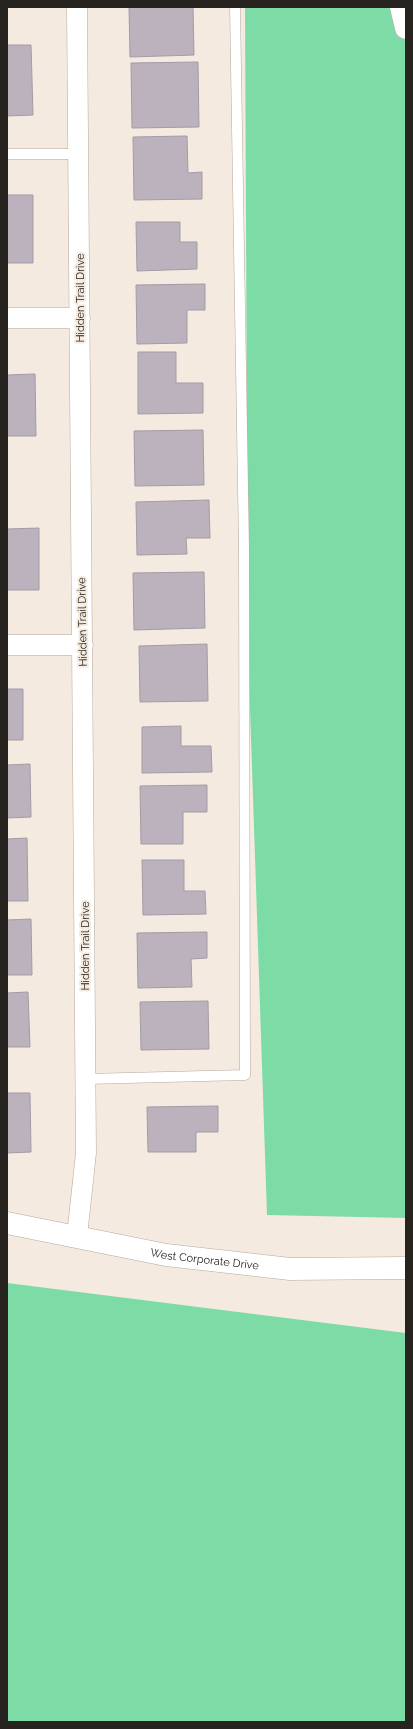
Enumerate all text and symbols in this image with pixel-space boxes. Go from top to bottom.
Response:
street label: Hidden Trail Drive [74,253,87,343]
street label: Hidden Trail Drive [75,577,90,667]
street label: Hidden Trail Drive [79,901,92,991]
street label: West Corporate Drive [149,1246,260,1273]

